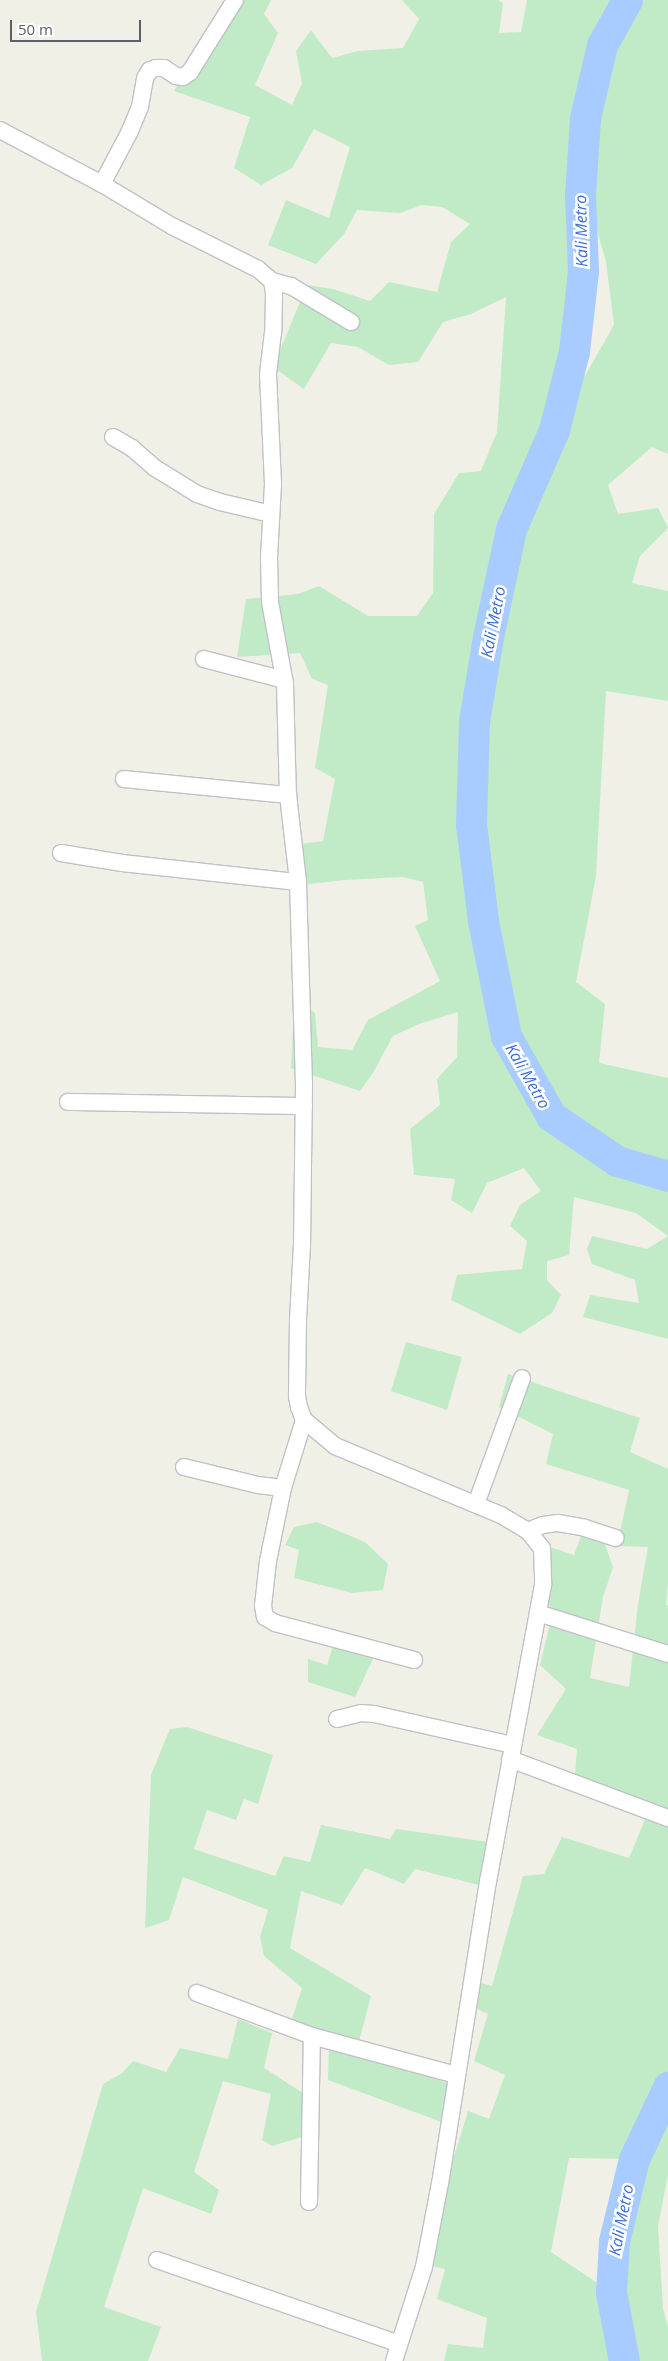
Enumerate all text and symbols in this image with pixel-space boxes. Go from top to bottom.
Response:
scale bar [12,10,144,42]
text: 50 m [18,19,53,39]
water label: Kali Metro [571,195,591,267]
water label: Kali Metro [477,585,509,659]
water label: Kali Metro [502,1040,554,1112]
water label: Kali Metro [605,2183,637,2257]

